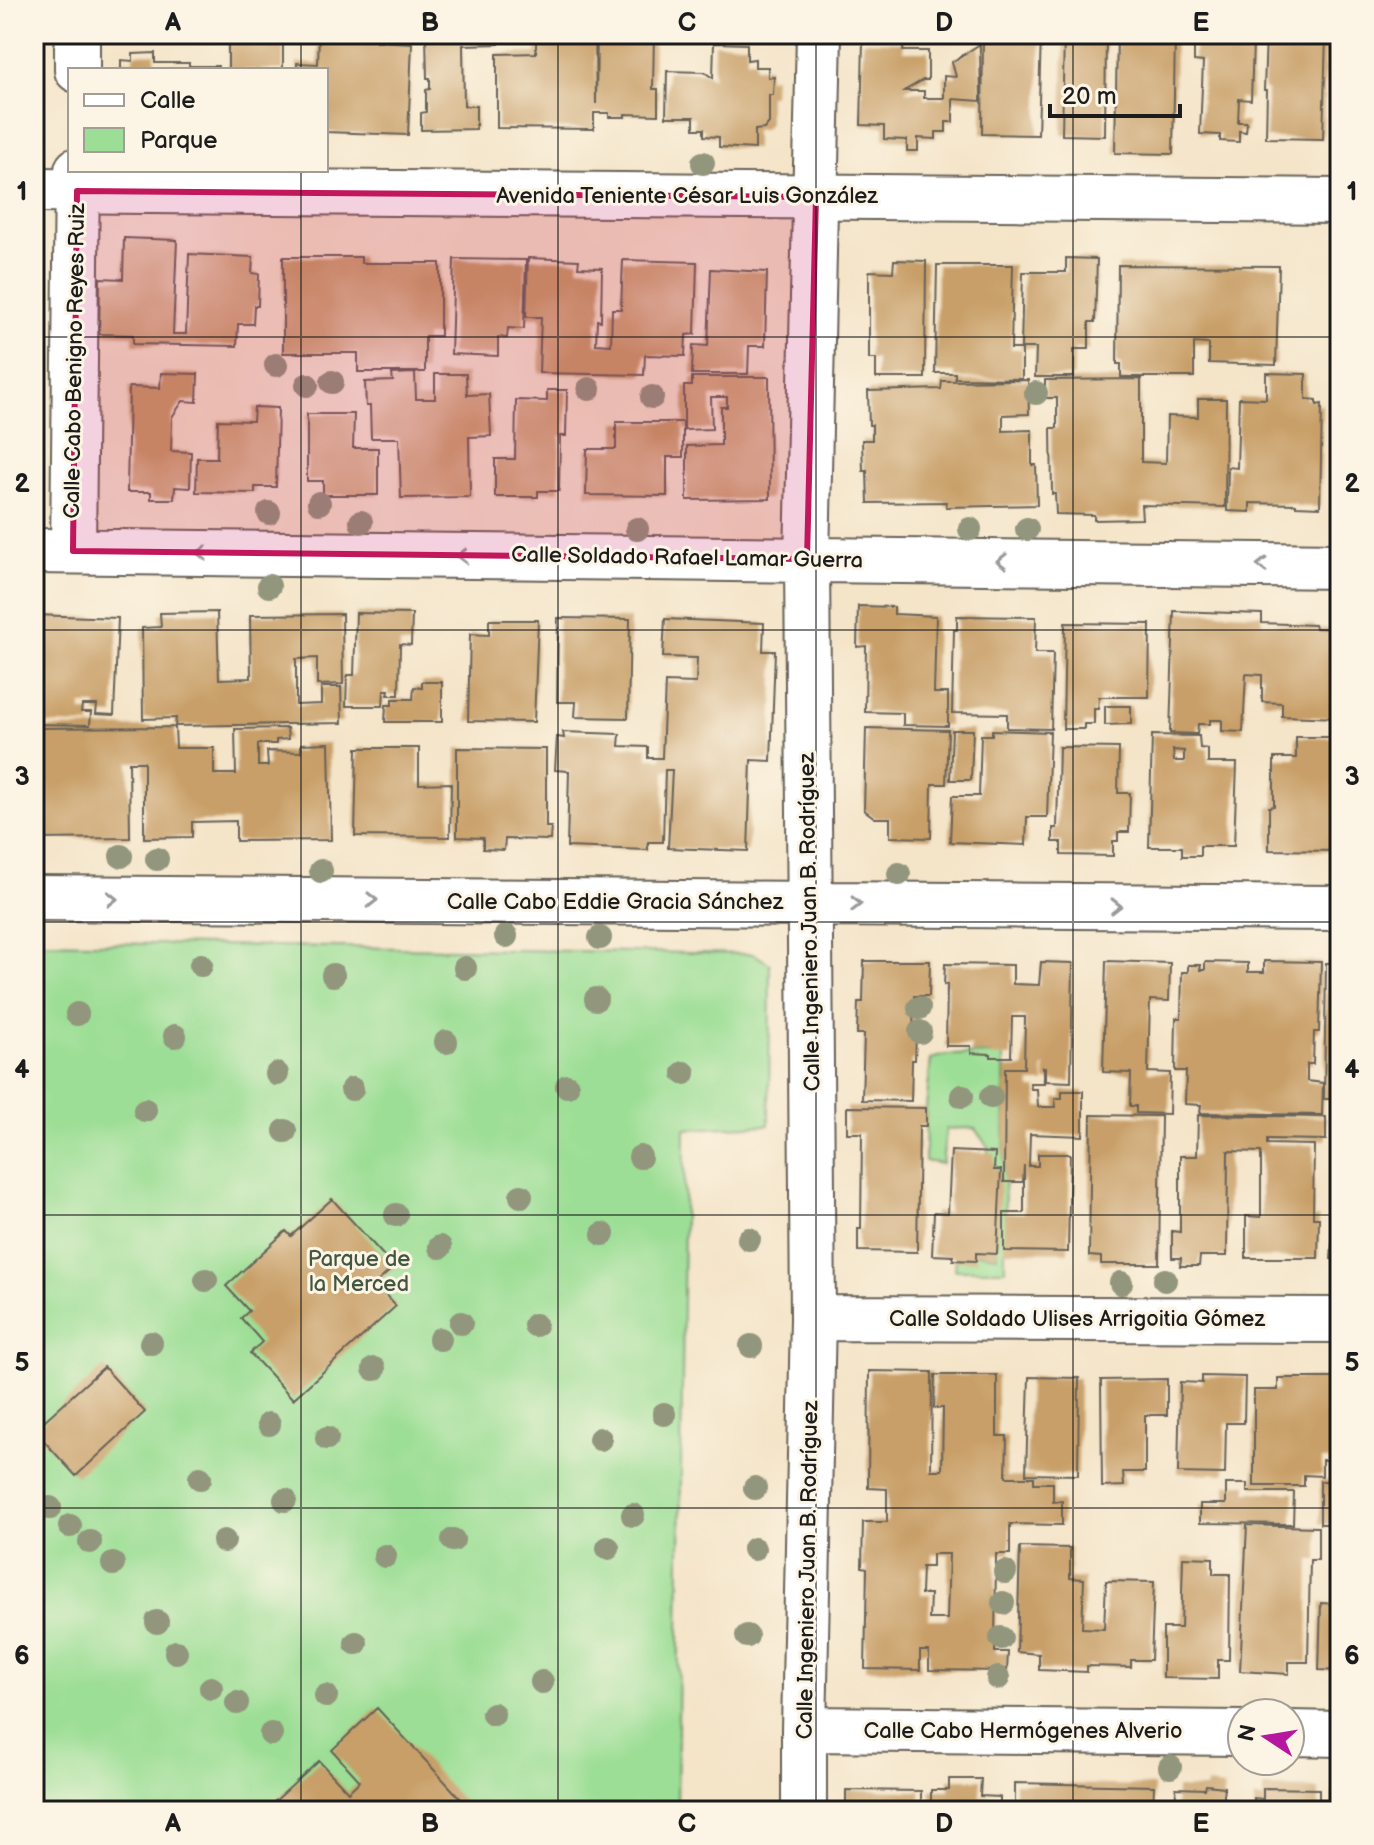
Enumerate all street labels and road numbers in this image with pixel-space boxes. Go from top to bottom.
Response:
street label: Avenida Teniente César Luis González [496,183,878,210]
street label: Calle Cabo Benigno Reyes Ruiz [59,203,91,519]
street label: Calle Soldado Rafael Lamar Guerra [511,541,863,575]
street label: Calle Ingeniero Juan B. Rodríguez [794,752,826,1092]
street label: Calle Cabo Eddie Gracia Sánchez [447,889,784,916]
street label: Calle Soldado Ulises Arrigoitia Gómez [889,1306,1265,1333]
street label: Calle Ingeniero Juan B. Rodríguez [792,1400,824,1740]
street label: Calle Cabo Hermógenes Alverio [864,1718,1182,1745]

